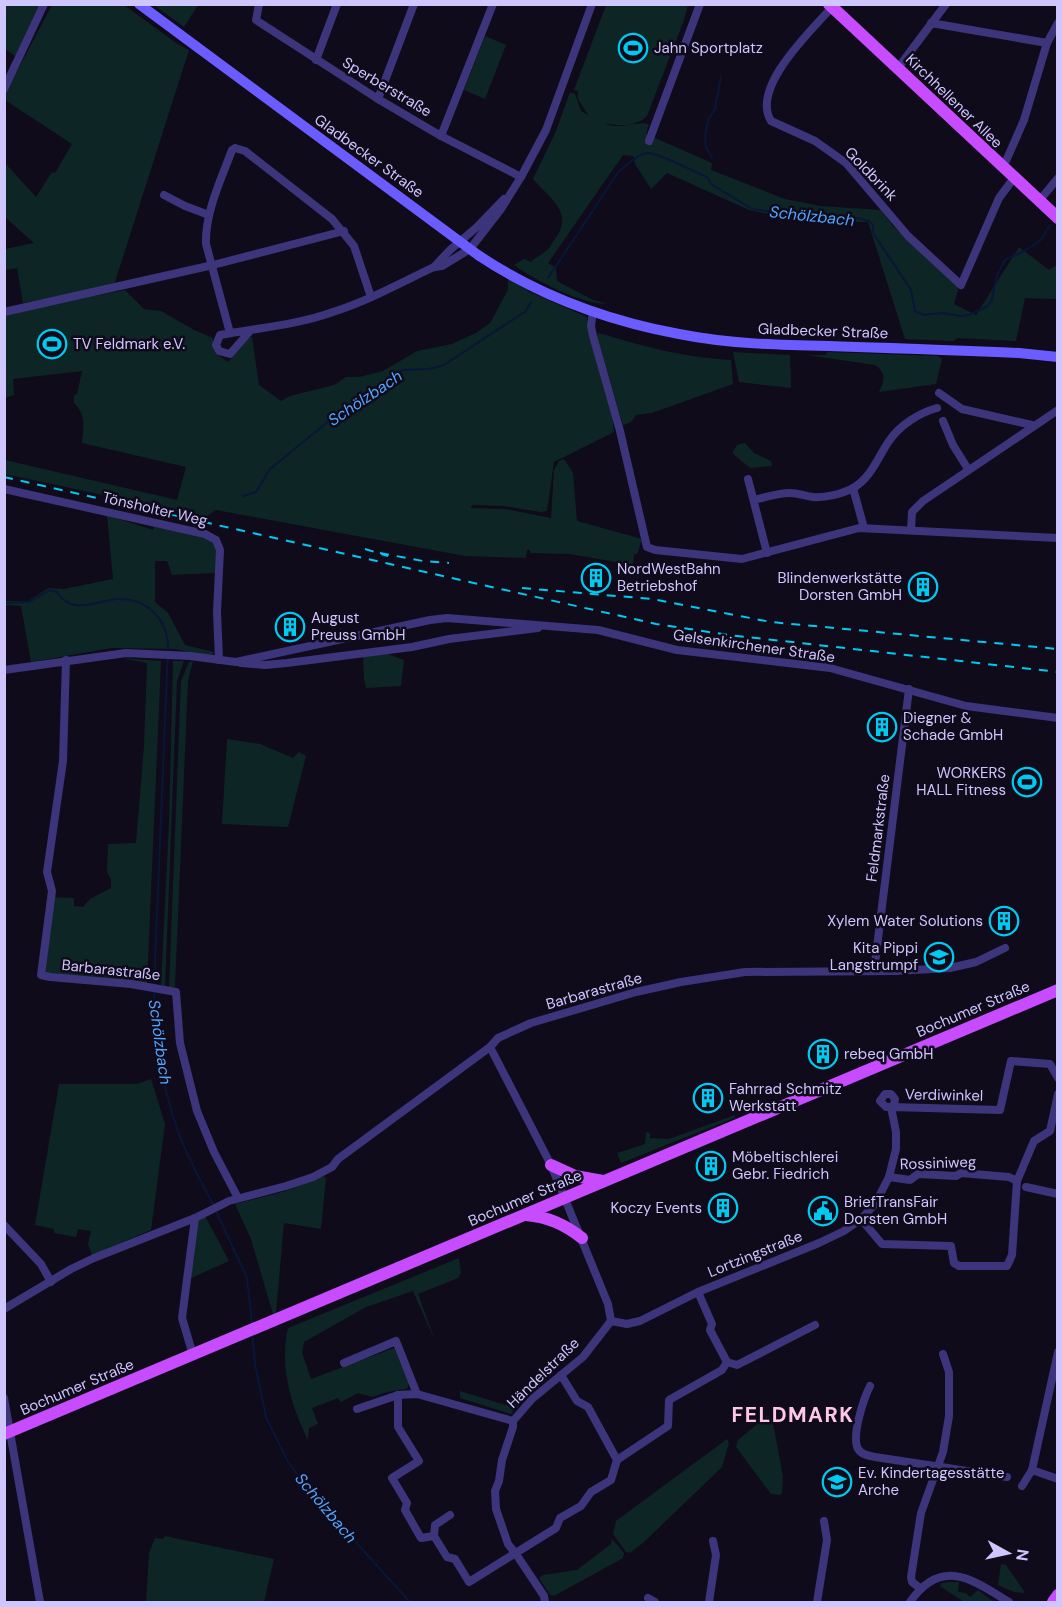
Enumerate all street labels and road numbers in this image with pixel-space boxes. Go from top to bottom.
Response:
street label: Kirchhellener Allee [901,50,1007,152]
street label: Sperberstraße [339,53,435,121]
street label: Gladbecker Straße [310,110,428,202]
street label: Goldbrink [840,143,902,206]
street label: Gladbecker Straße [758,319,888,343]
street label: Tönsholter Weg [100,487,210,531]
street label: Gelsenkirchener Straße [672,625,836,667]
street label: Feldmarkstraße [861,773,895,883]
street label: Barbarastraße [61,955,161,985]
street label: Barbarastraße [544,968,644,1014]
street label: Bochumer Straße [913,976,1033,1042]
street label: Verdiwinkel [905,1084,983,1106]
street label: Rossiniweg [900,1152,976,1174]
street label: Bochumer Straße [465,1165,585,1231]
street label: Lortzingstraße [705,1226,805,1282]
street label: Händelstraße [503,1333,583,1413]
street label: Bochumer Straße [17,1354,137,1420]

